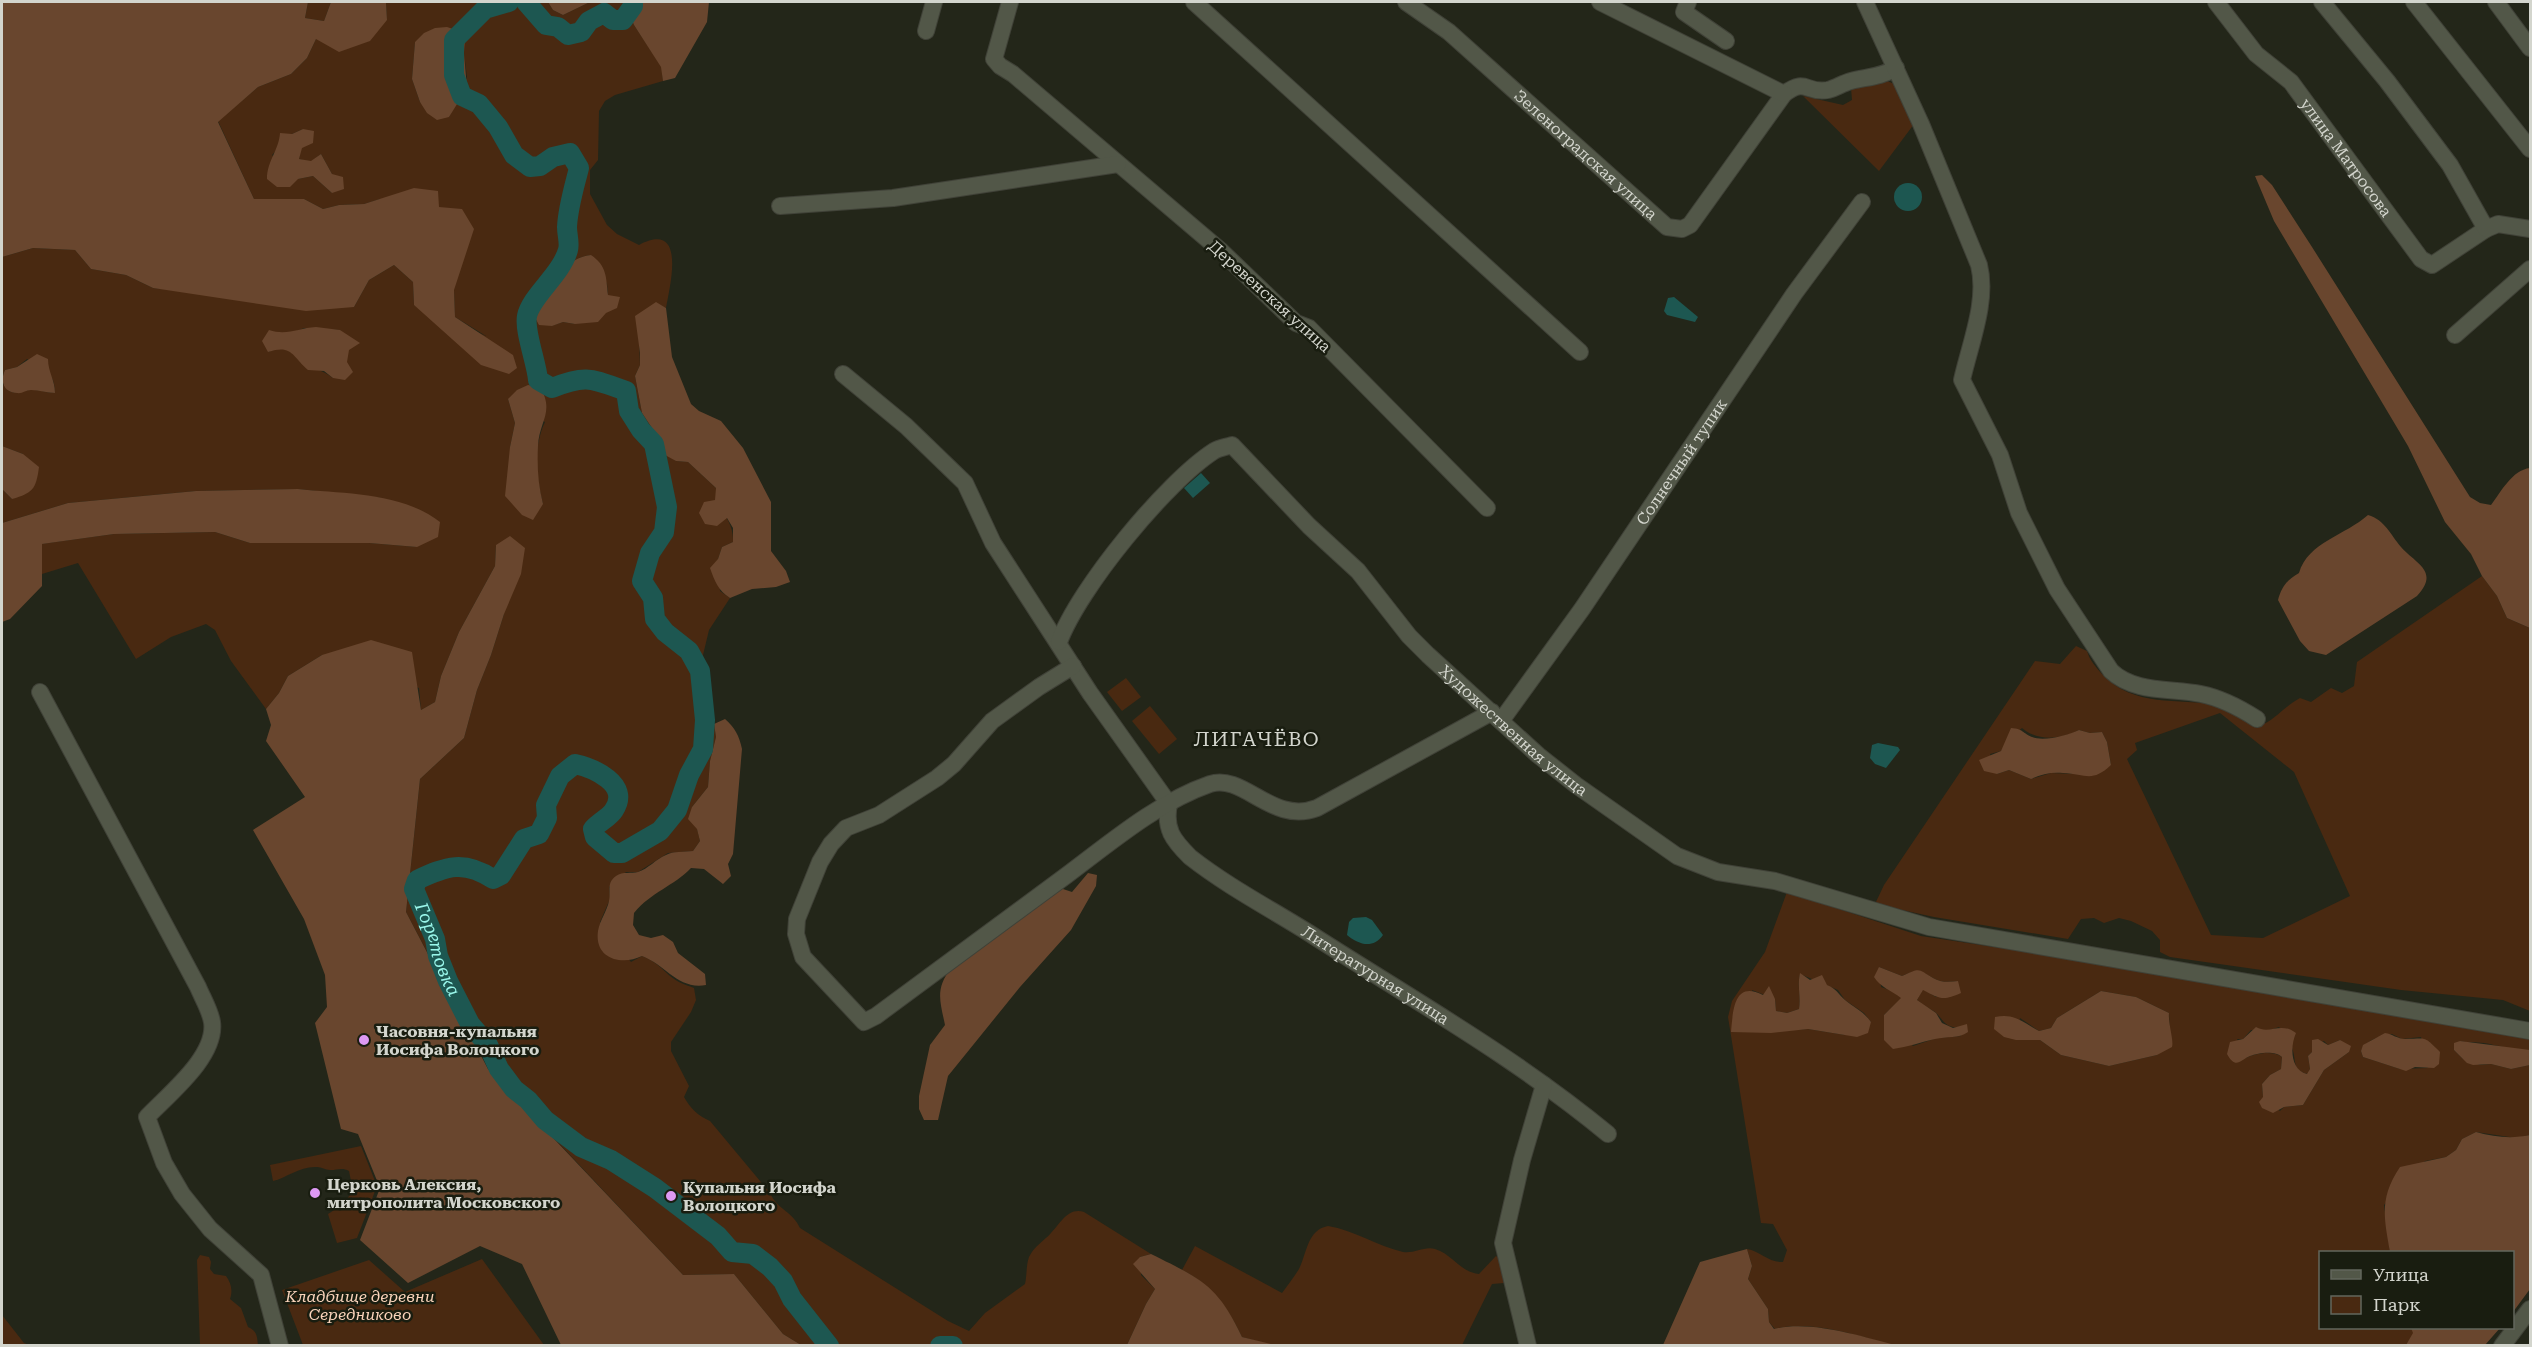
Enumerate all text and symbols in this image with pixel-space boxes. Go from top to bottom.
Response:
street label: Зеленоградская улица [1510,86,1661,224]
street label: улица Матросова [2296,95,2396,221]
street label: Деревенская улица [1205,236,1335,357]
street label: Солнечный тупик [1632,395,1731,529]
street label: Художественная улица [1435,661,1591,800]
district label: ЛИГАЧЁВО [1194,727,1320,751]
water label: Горетовка [410,898,465,1000]
street label: Литературная улица [1298,922,1453,1029]
place label: Часовня-купальня Иосифа Волоцкого [376,1022,539,1059]
marker: Часовня-купальня Иосифа Волоцкого [357,1033,371,1047]
place label: Церковь Алексия, митрополита Московского [327,1175,560,1212]
place label: Купальня Иосифа Волоцкого [683,1178,837,1215]
marker: Церковь Алексия, митрополита Московского [308,1186,322,1200]
marker: Купальня Иосифа Волоцкого [664,1189,678,1203]
legend [2319,1251,2514,1329]
text: Улица [2373,1264,2429,1285]
park label: Кладбище деревни Середниково [284,1287,435,1324]
text: Парк [2373,1294,2421,1315]

